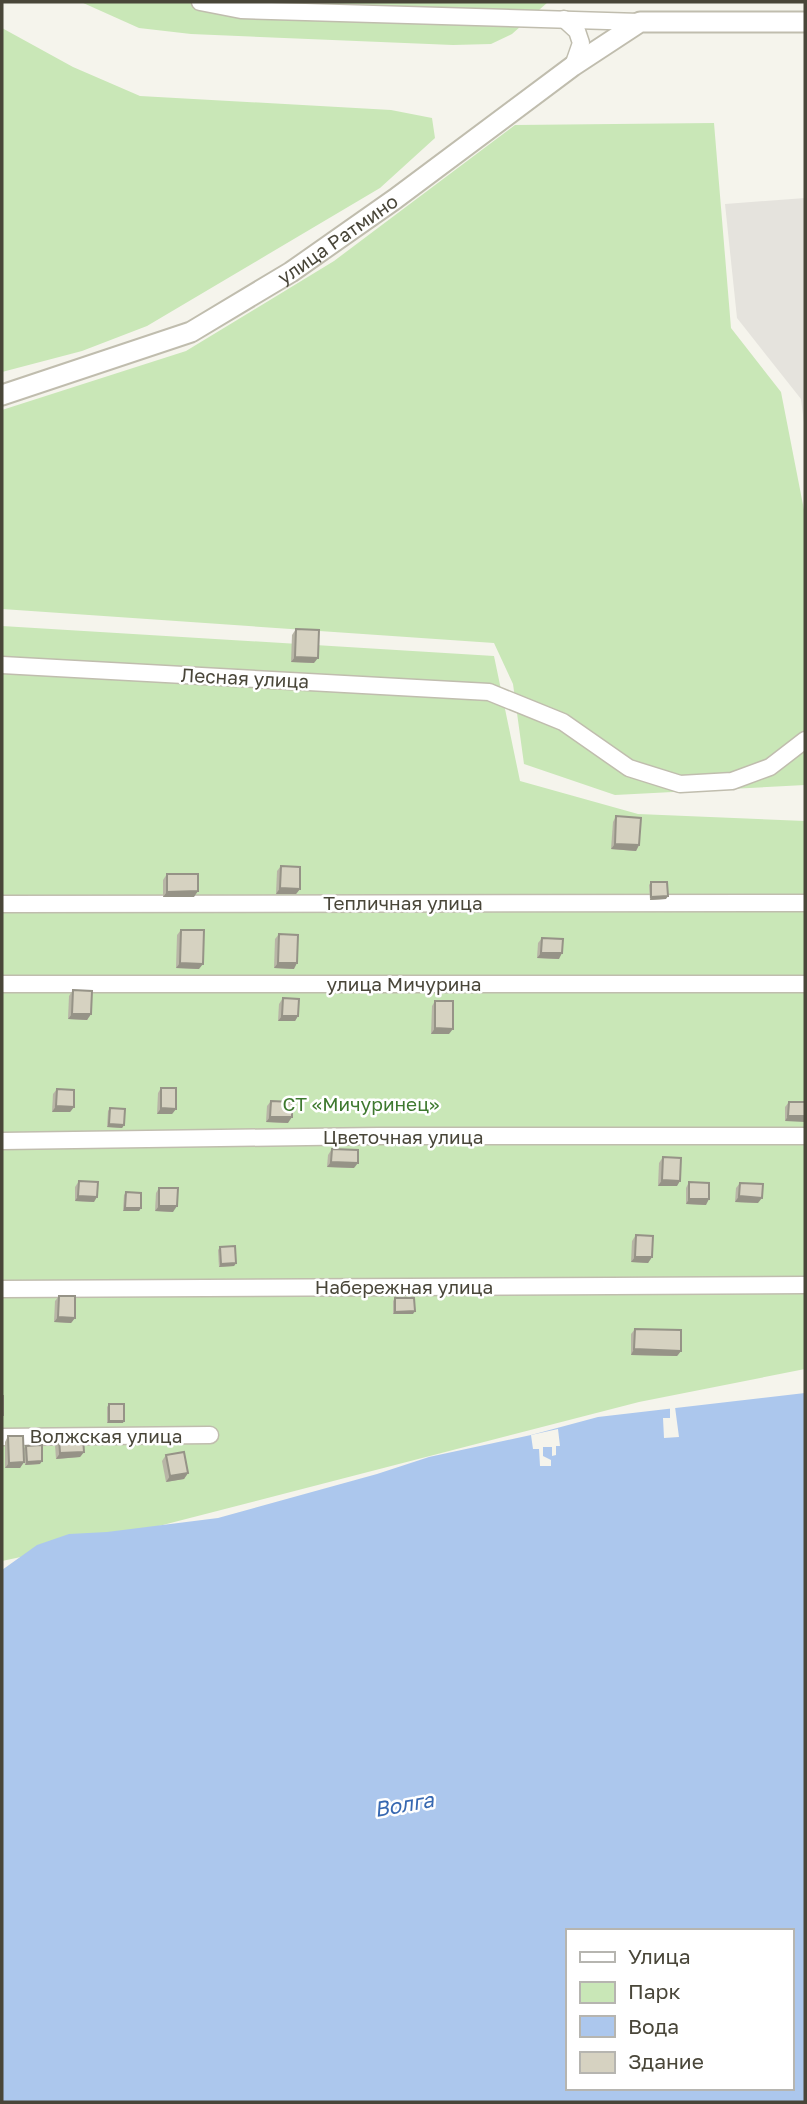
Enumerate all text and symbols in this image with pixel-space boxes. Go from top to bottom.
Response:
street label: улица Ратмино [273,189,402,288]
street label: Лесная улица [180,663,310,692]
street label: Тепличная улица [323,891,483,914]
street label: улица Мичурина [326,972,482,995]
park label: СТ «Мичуринец» [283,1092,439,1115]
street label: Цветочная улица [323,1125,483,1148]
street label: Набережная улица [315,1275,493,1298]
street label: Волжская улица [30,1424,182,1447]
water label: Волга [372,1786,437,1822]
legend [566,1929,793,2090]
text: Улица [628,1943,691,1969]
text: Парк [628,1978,681,2004]
text: Вода [628,2013,679,2039]
text: Здание [628,2048,704,2074]

